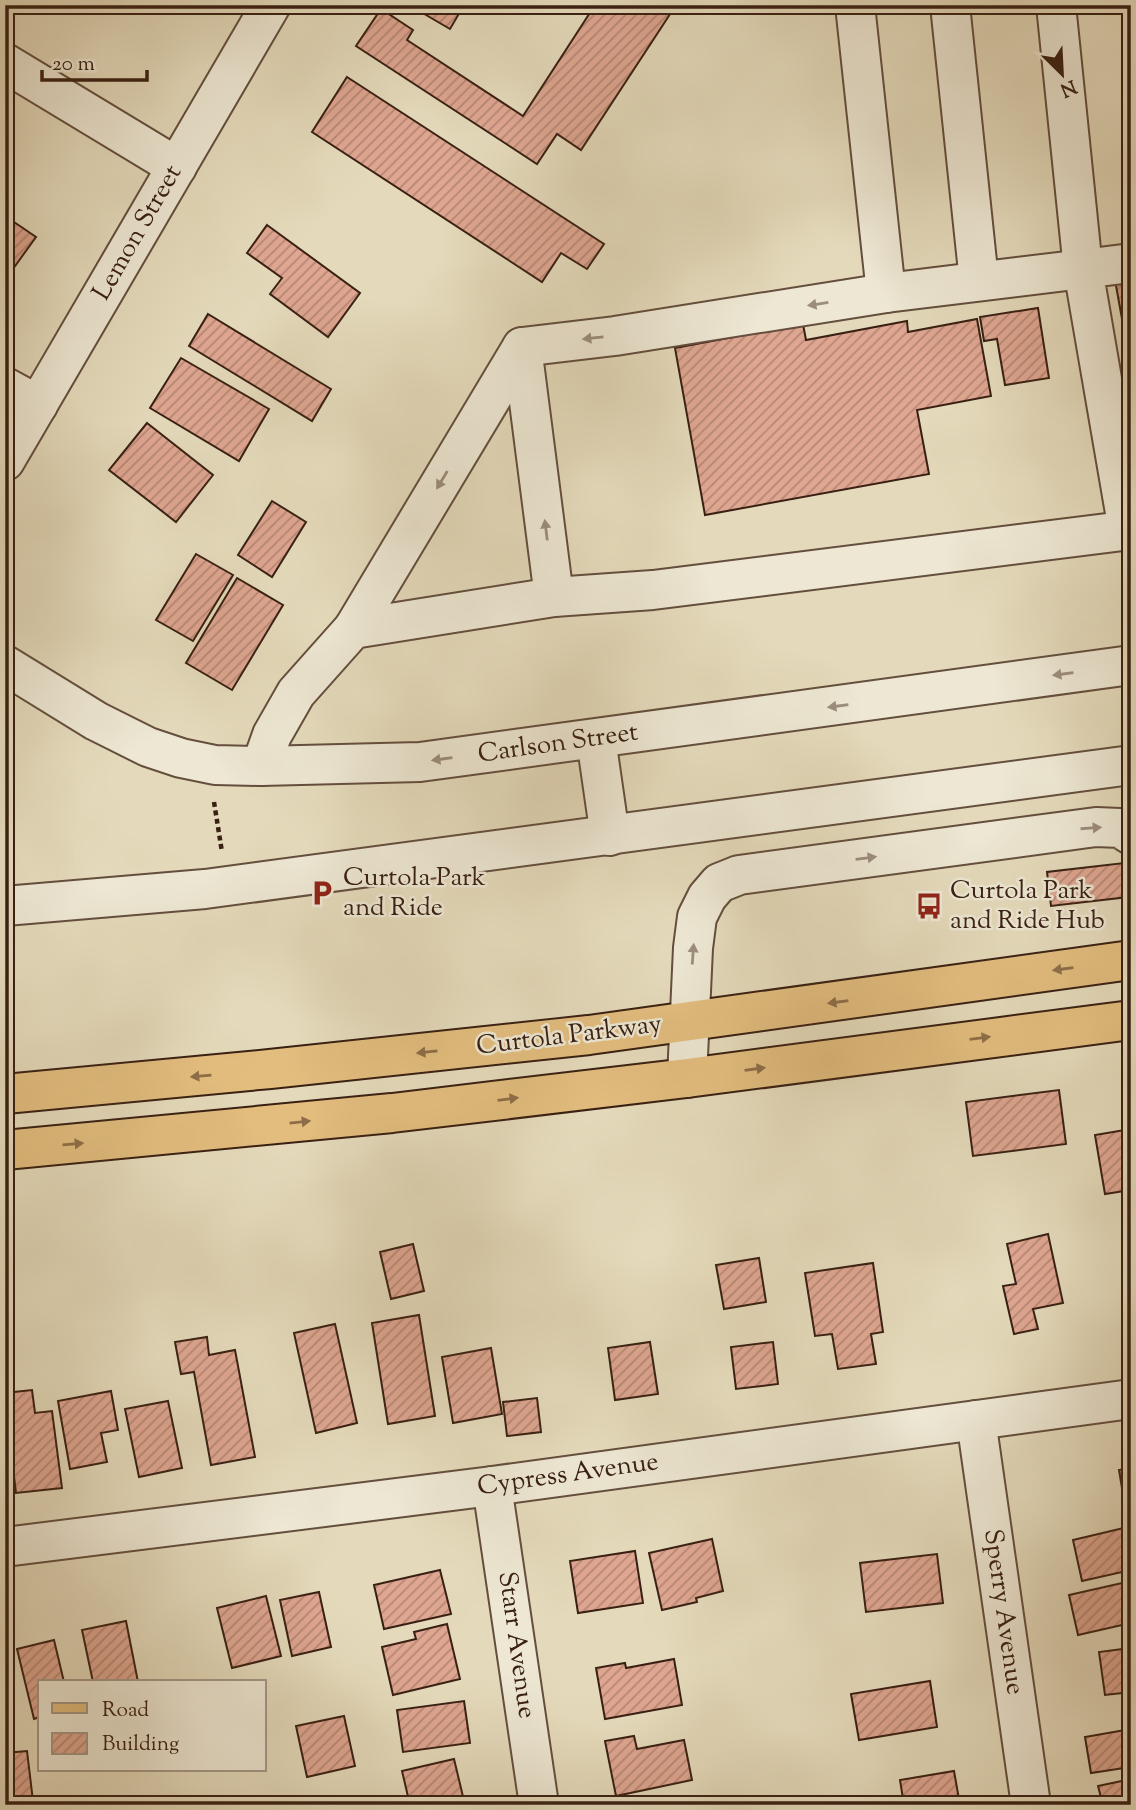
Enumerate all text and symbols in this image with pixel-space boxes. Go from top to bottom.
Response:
scale bar [42,38,147,82]
north arrow [1028,38,1098,108]
text: 20 m [52,50,95,80]
text: N [1055,72,1080,103]
street label: Lemon Street [84,158,192,308]
one-way arrow [807,299,829,310]
one-way arrow [582,333,604,344]
one-way arrow [436,471,449,490]
one-way arrow [540,519,551,541]
one-way arrow [1052,669,1074,680]
one-way arrow [827,700,849,711]
street label: Carlson Street [475,714,641,774]
one-way arrow [431,754,453,765]
one-way arrow [1080,822,1102,833]
one-way arrow [855,852,877,863]
place label: Curtola Park and Ride [343,860,486,927]
place label: Curtola Park and Ride Hub [950,873,1105,940]
parking icon: Curtola Park and Ride [307,878,337,908]
bus stop icon: Curtola Park and Ride Hub [914,891,944,921]
one-way arrow [688,943,699,965]
one-way arrow [1052,964,1074,975]
one-way arrow [827,996,849,1007]
street label: Curtola Parkway [474,1006,664,1066]
one-way arrow [969,1033,991,1044]
one-way arrow [416,1047,438,1058]
one-way arrow [744,1063,766,1074]
one-way arrow [190,1070,212,1081]
one-way arrow [497,1094,519,1105]
one-way arrow [289,1116,311,1127]
one-way arrow [62,1138,84,1149]
street label: Cypress Avenue [475,1444,661,1506]
street label: Sperry Avenue [973,1527,1033,1697]
street label: Starr Avenue [487,1569,545,1721]
legend [38,1680,266,1772]
text: Road [102,1696,149,1726]
text: Building [102,1730,179,1760]

